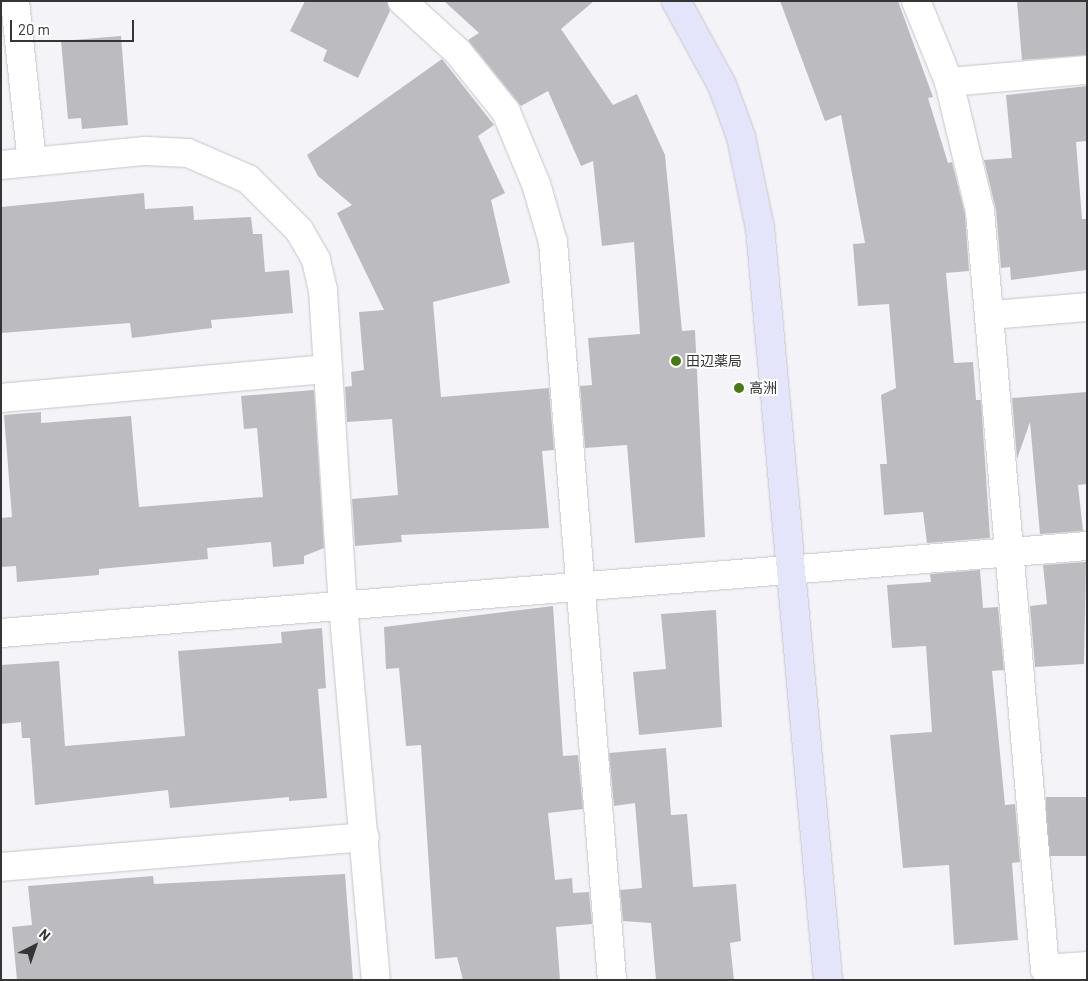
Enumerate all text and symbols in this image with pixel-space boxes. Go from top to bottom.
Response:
scale bar [12,10,136,42]
text: 20 m [18,20,50,38]
place label: 田辺薬局 [686,353,742,369]
marker: 田辺薬局 [670,355,682,367]
place label: 高洲 [749,380,777,396]
marker: 高洲 [733,382,745,394]
north arrow [10,921,60,971]
text: N [36,925,54,944]

